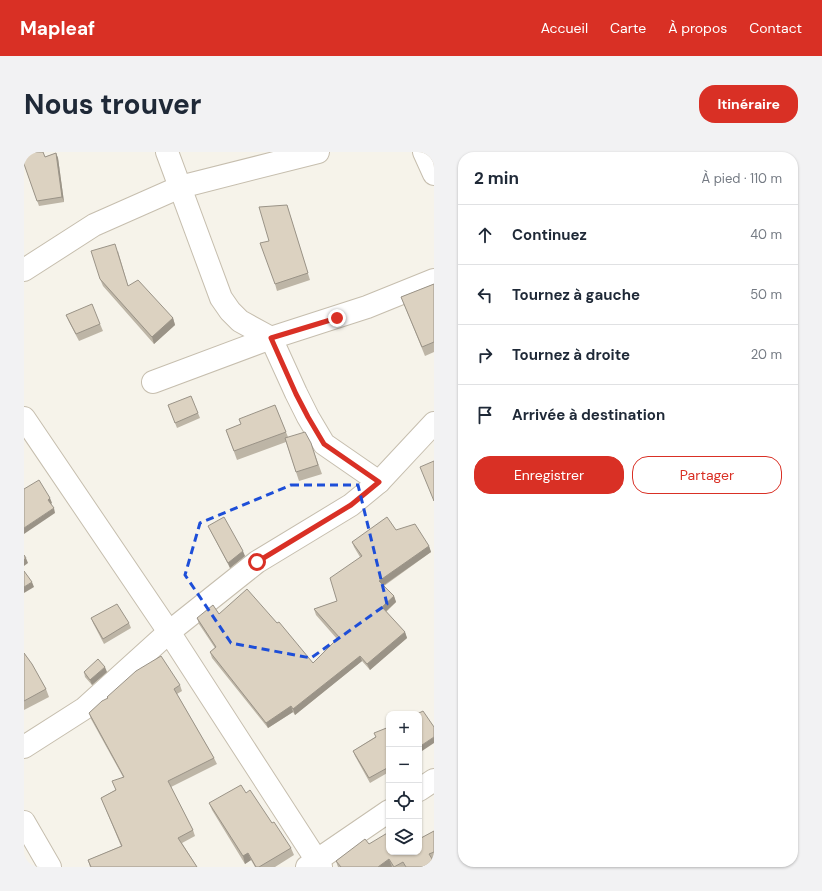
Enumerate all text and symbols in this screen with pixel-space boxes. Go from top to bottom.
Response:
text: Mapleaf [20,16,95,41]
text: Accueil [541,19,588,37]
text: Carte [610,19,646,37]
text: À propos [668,19,727,37]
text: Contact [749,19,802,37]
button: Itinéraire [699,85,798,123]
text: Nous trouver [24,86,201,123]
text: 2 min [474,167,519,189]
text: À pied · 110 m [702,170,782,187]
icon: ahead [474,224,496,246]
text: Continuez [512,225,587,245]
text: 40 m [750,226,782,243]
icon: left [474,284,496,306]
text: Tournez à gauche [512,285,640,305]
text: 50 m [750,286,782,303]
route end [328,309,346,327]
icon: right [474,344,496,366]
text: Tournez à droite [512,345,630,365]
text: 20 m [751,346,782,363]
icon: arrive [474,404,496,426]
text: Arrivée à destination [512,405,665,425]
button: Enregistrer [474,456,624,494]
button: Partager [632,456,782,494]
route start [248,553,266,571]
map controls [386,711,422,855]
button: + [386,711,422,747]
button: − [386,747,422,783]
button: locate [386,783,422,819]
button: layers [386,819,422,855]

